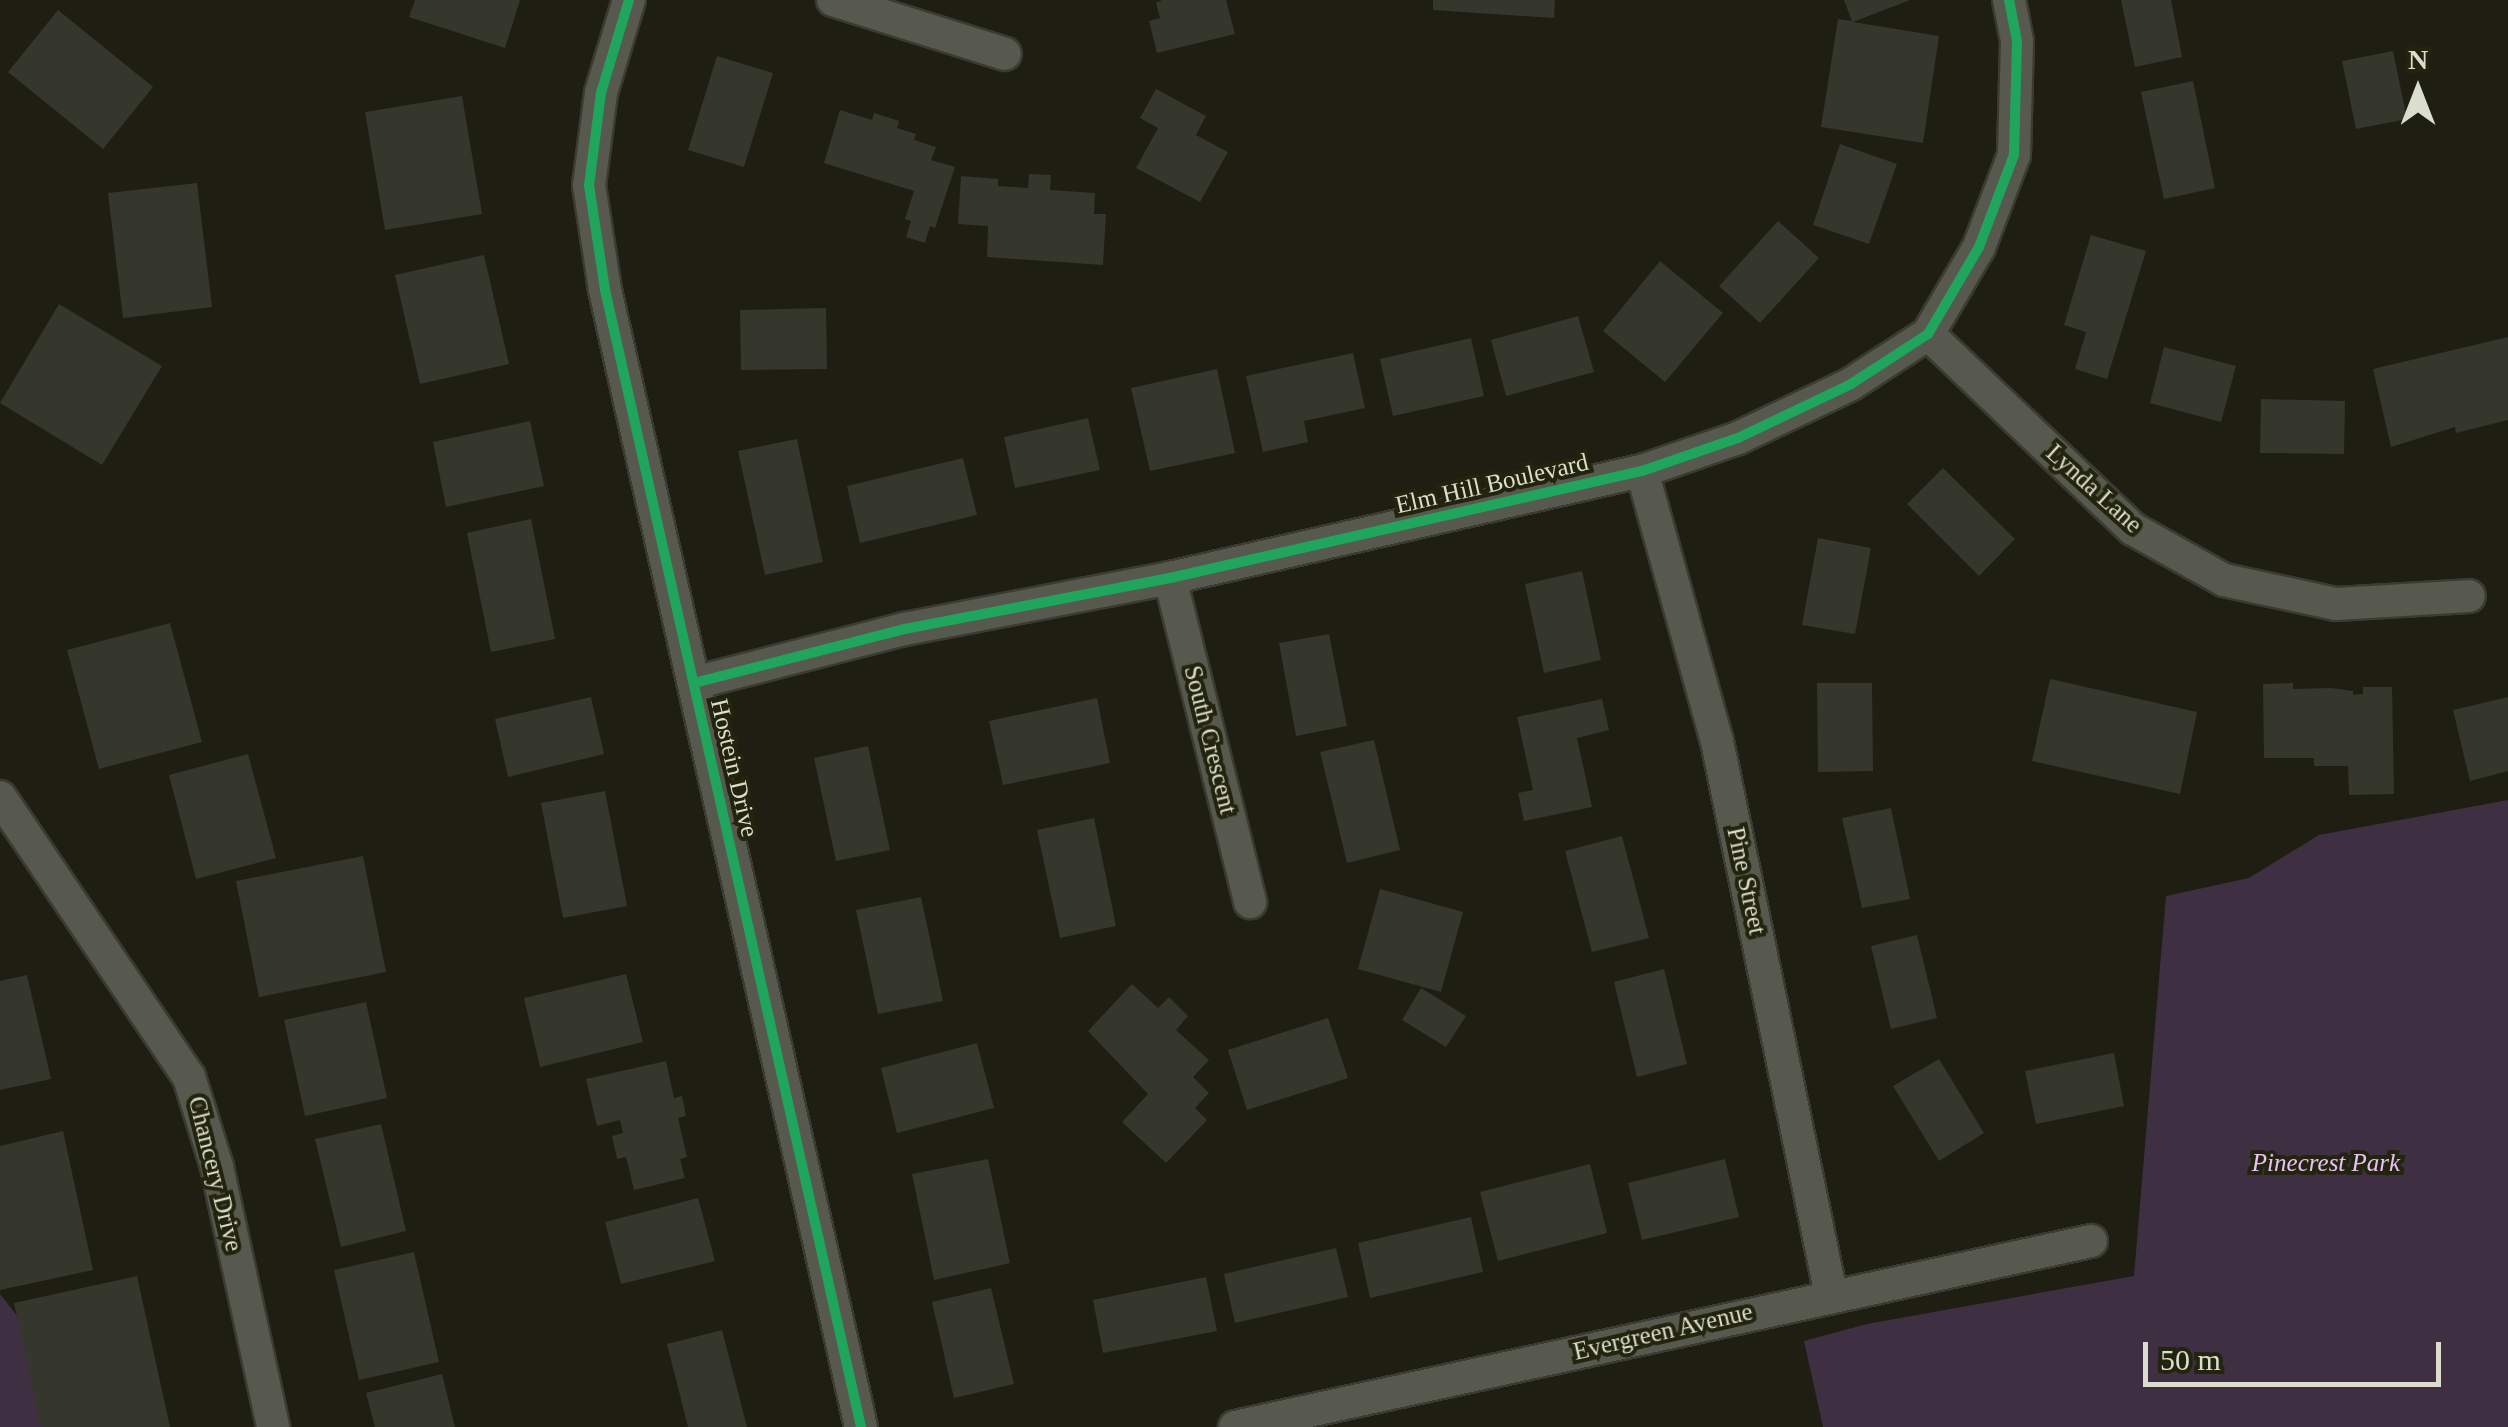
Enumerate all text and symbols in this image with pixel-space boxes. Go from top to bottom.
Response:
north arrow [2368,40,2468,140]
text: N [2408,44,2428,75]
street label: Lynda Lane [2040,438,2148,540]
street label: Elm Hill Boulevard [1393,447,1591,521]
street label: South Crescent [1177,663,1243,817]
street label: Hostein Drive [704,696,764,840]
street label: Pine Street [1720,825,1772,937]
street label: Chancery Drive [181,1093,249,1255]
park label: Pinecrest Park [2252,1148,2400,1178]
street label: Evergreen Avenue [1570,1297,1756,1367]
scale bar [2148,1322,2446,1384]
text: 50 m [2160,1343,2221,1376]

